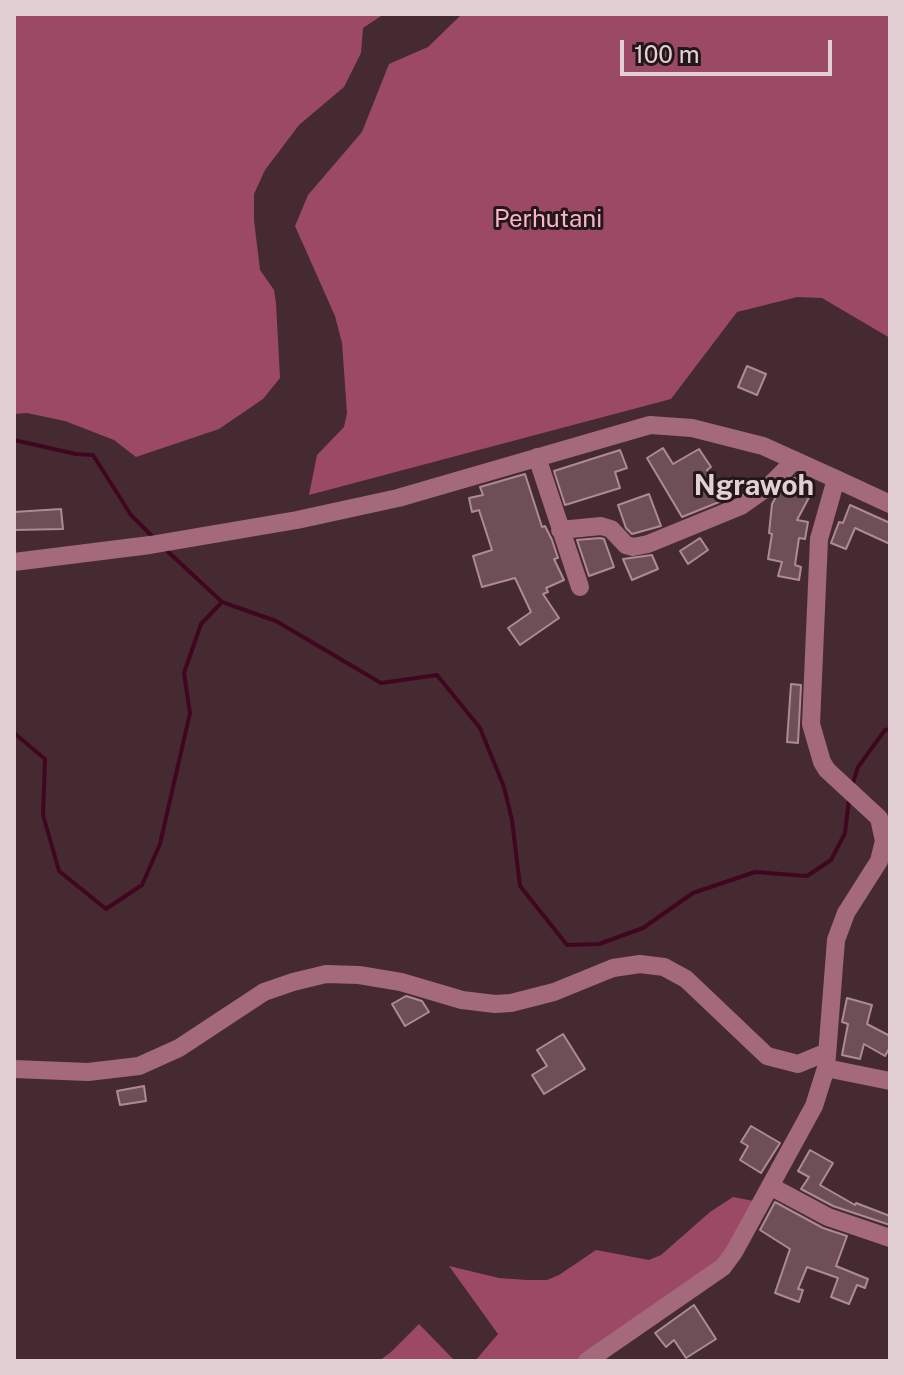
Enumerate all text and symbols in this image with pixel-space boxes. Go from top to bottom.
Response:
scale bar [624,24,836,74]
text: 100 m [634,40,700,68]
park label: Perhutani [494,206,602,234]
district label: Ngrawoh [694,469,814,503]

